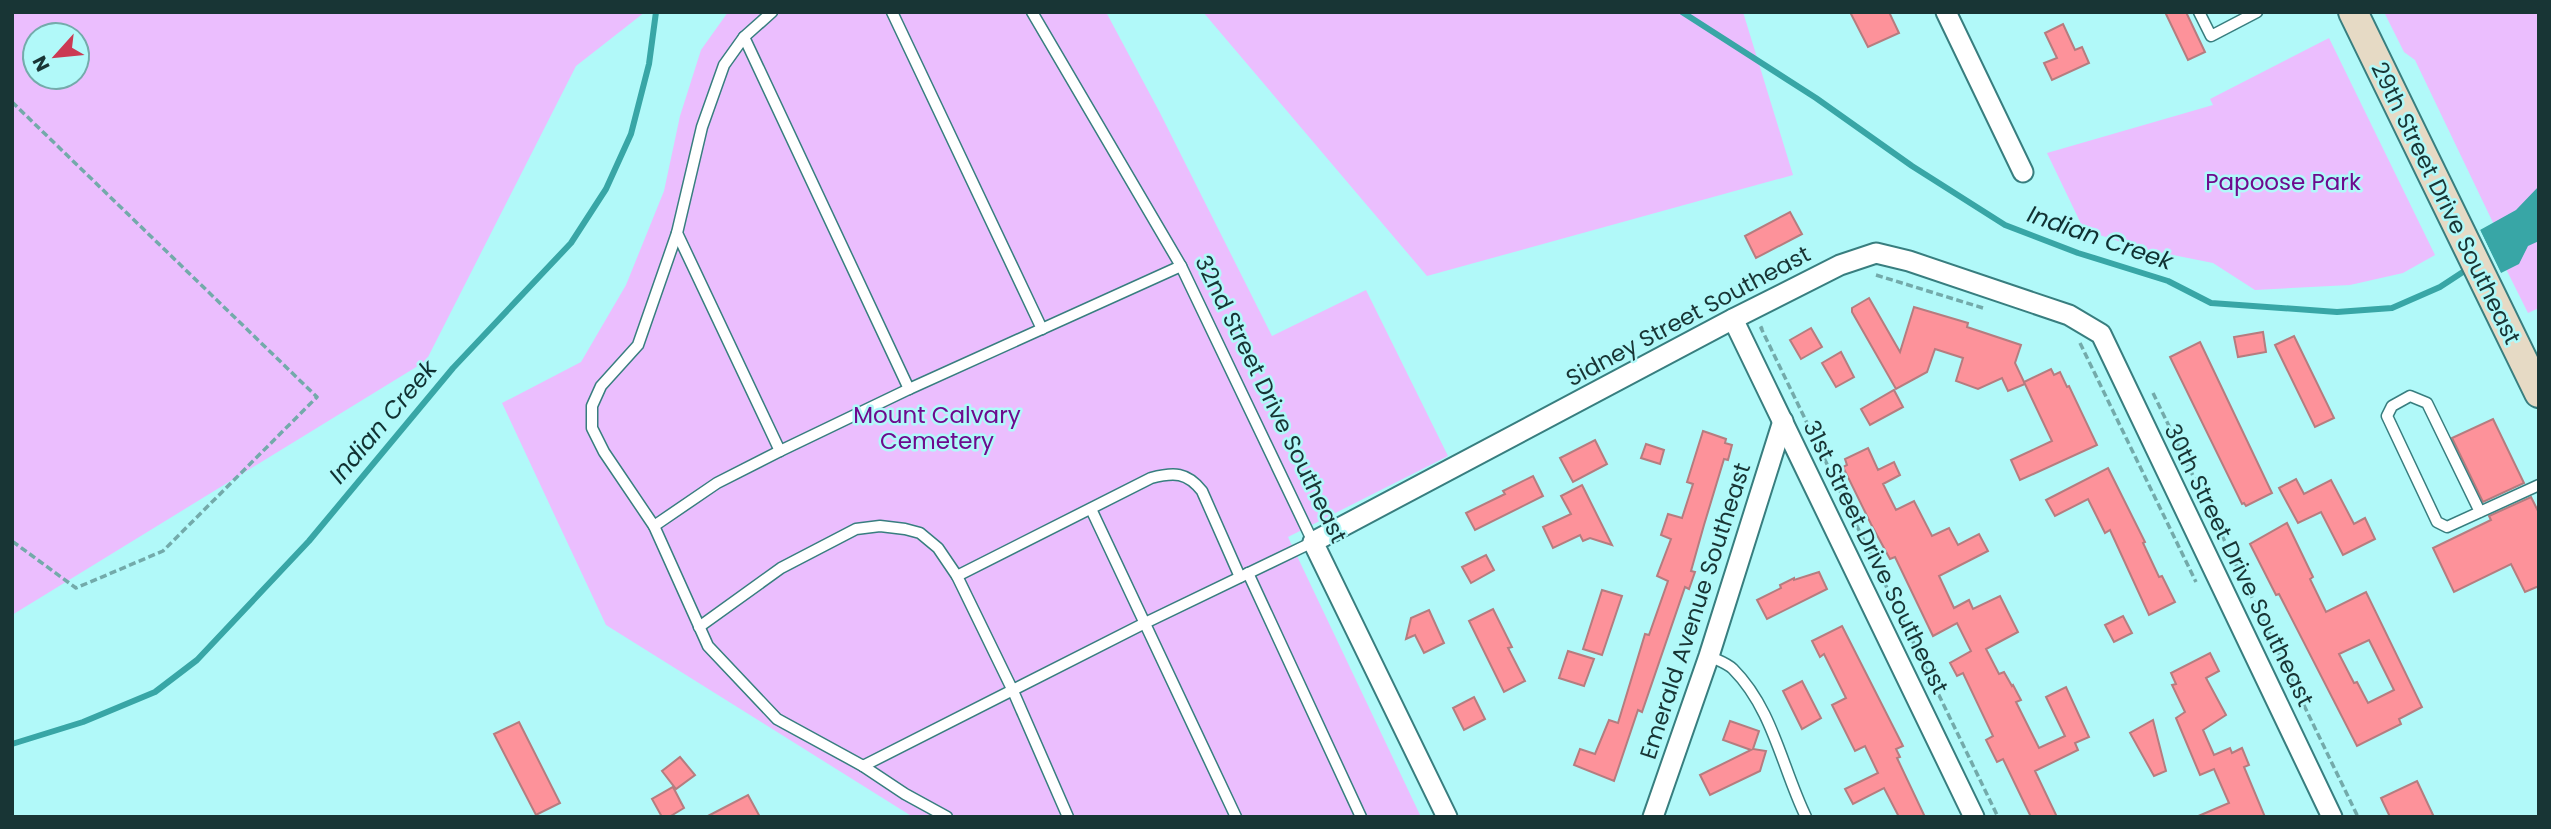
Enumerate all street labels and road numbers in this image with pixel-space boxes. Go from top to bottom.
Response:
street label: 29th Street Drive Southeast [2364,56,2528,350]
street label: Sidney Street Southeast [1560,238,1816,394]
street label: 32nd Street Drive Southeast [1187,250,1355,548]
street label: 31st Street Drive Southeast [1796,415,1956,699]
street label: 30th Street Drive Southeast [2157,418,2321,712]
street label: Emerald Avenue Southeast [1632,459,1758,763]

